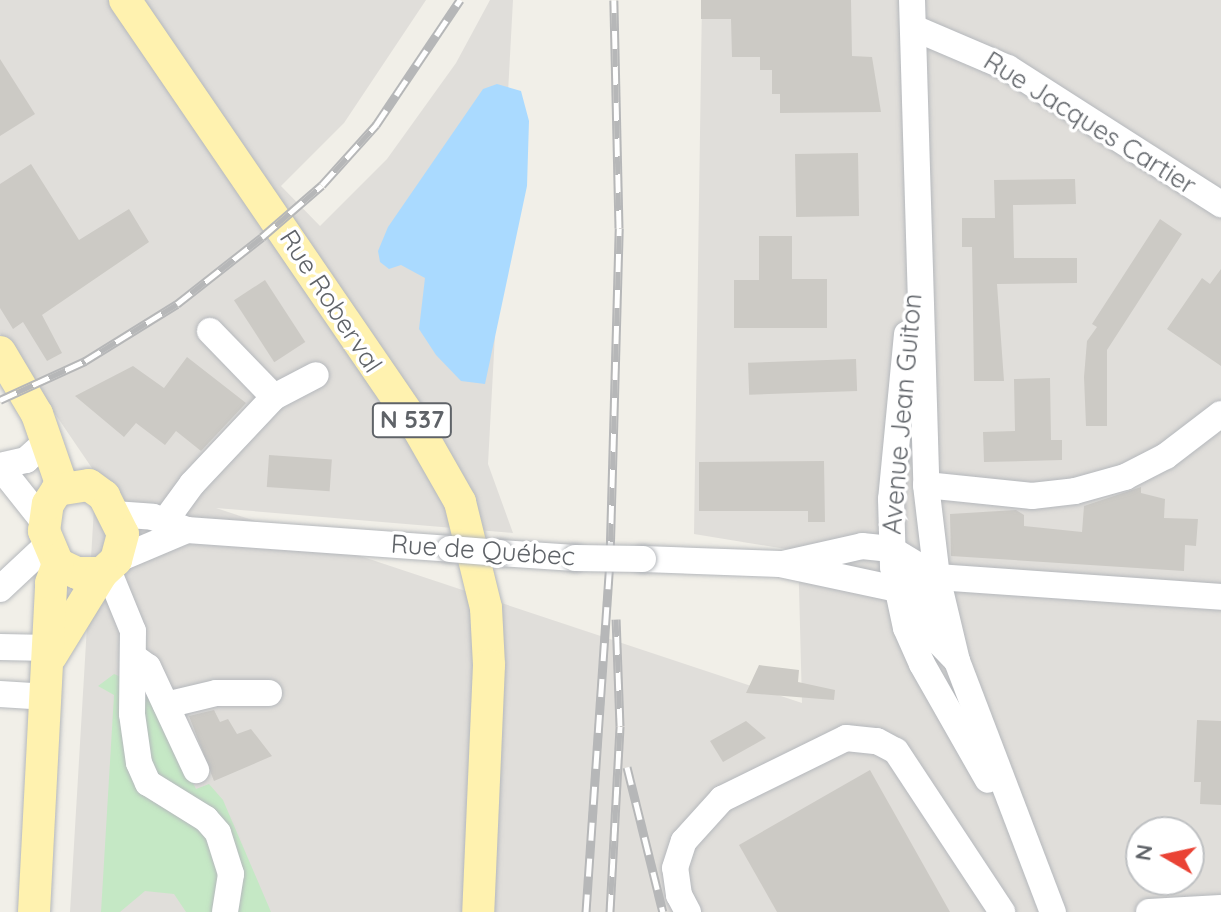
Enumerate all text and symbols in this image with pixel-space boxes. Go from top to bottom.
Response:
street label: Rue Jacques Cartier [978,45,1202,201]
street label: Rue Roberval [273,224,389,378]
street label: Avenue Jean Guiton [876,292,928,536]
road number: N 537 [370,400,454,440]
street label: Rue de Québec [390,528,576,572]
north arrow [1125,816,1205,896]
text: N [1128,842,1158,863]

